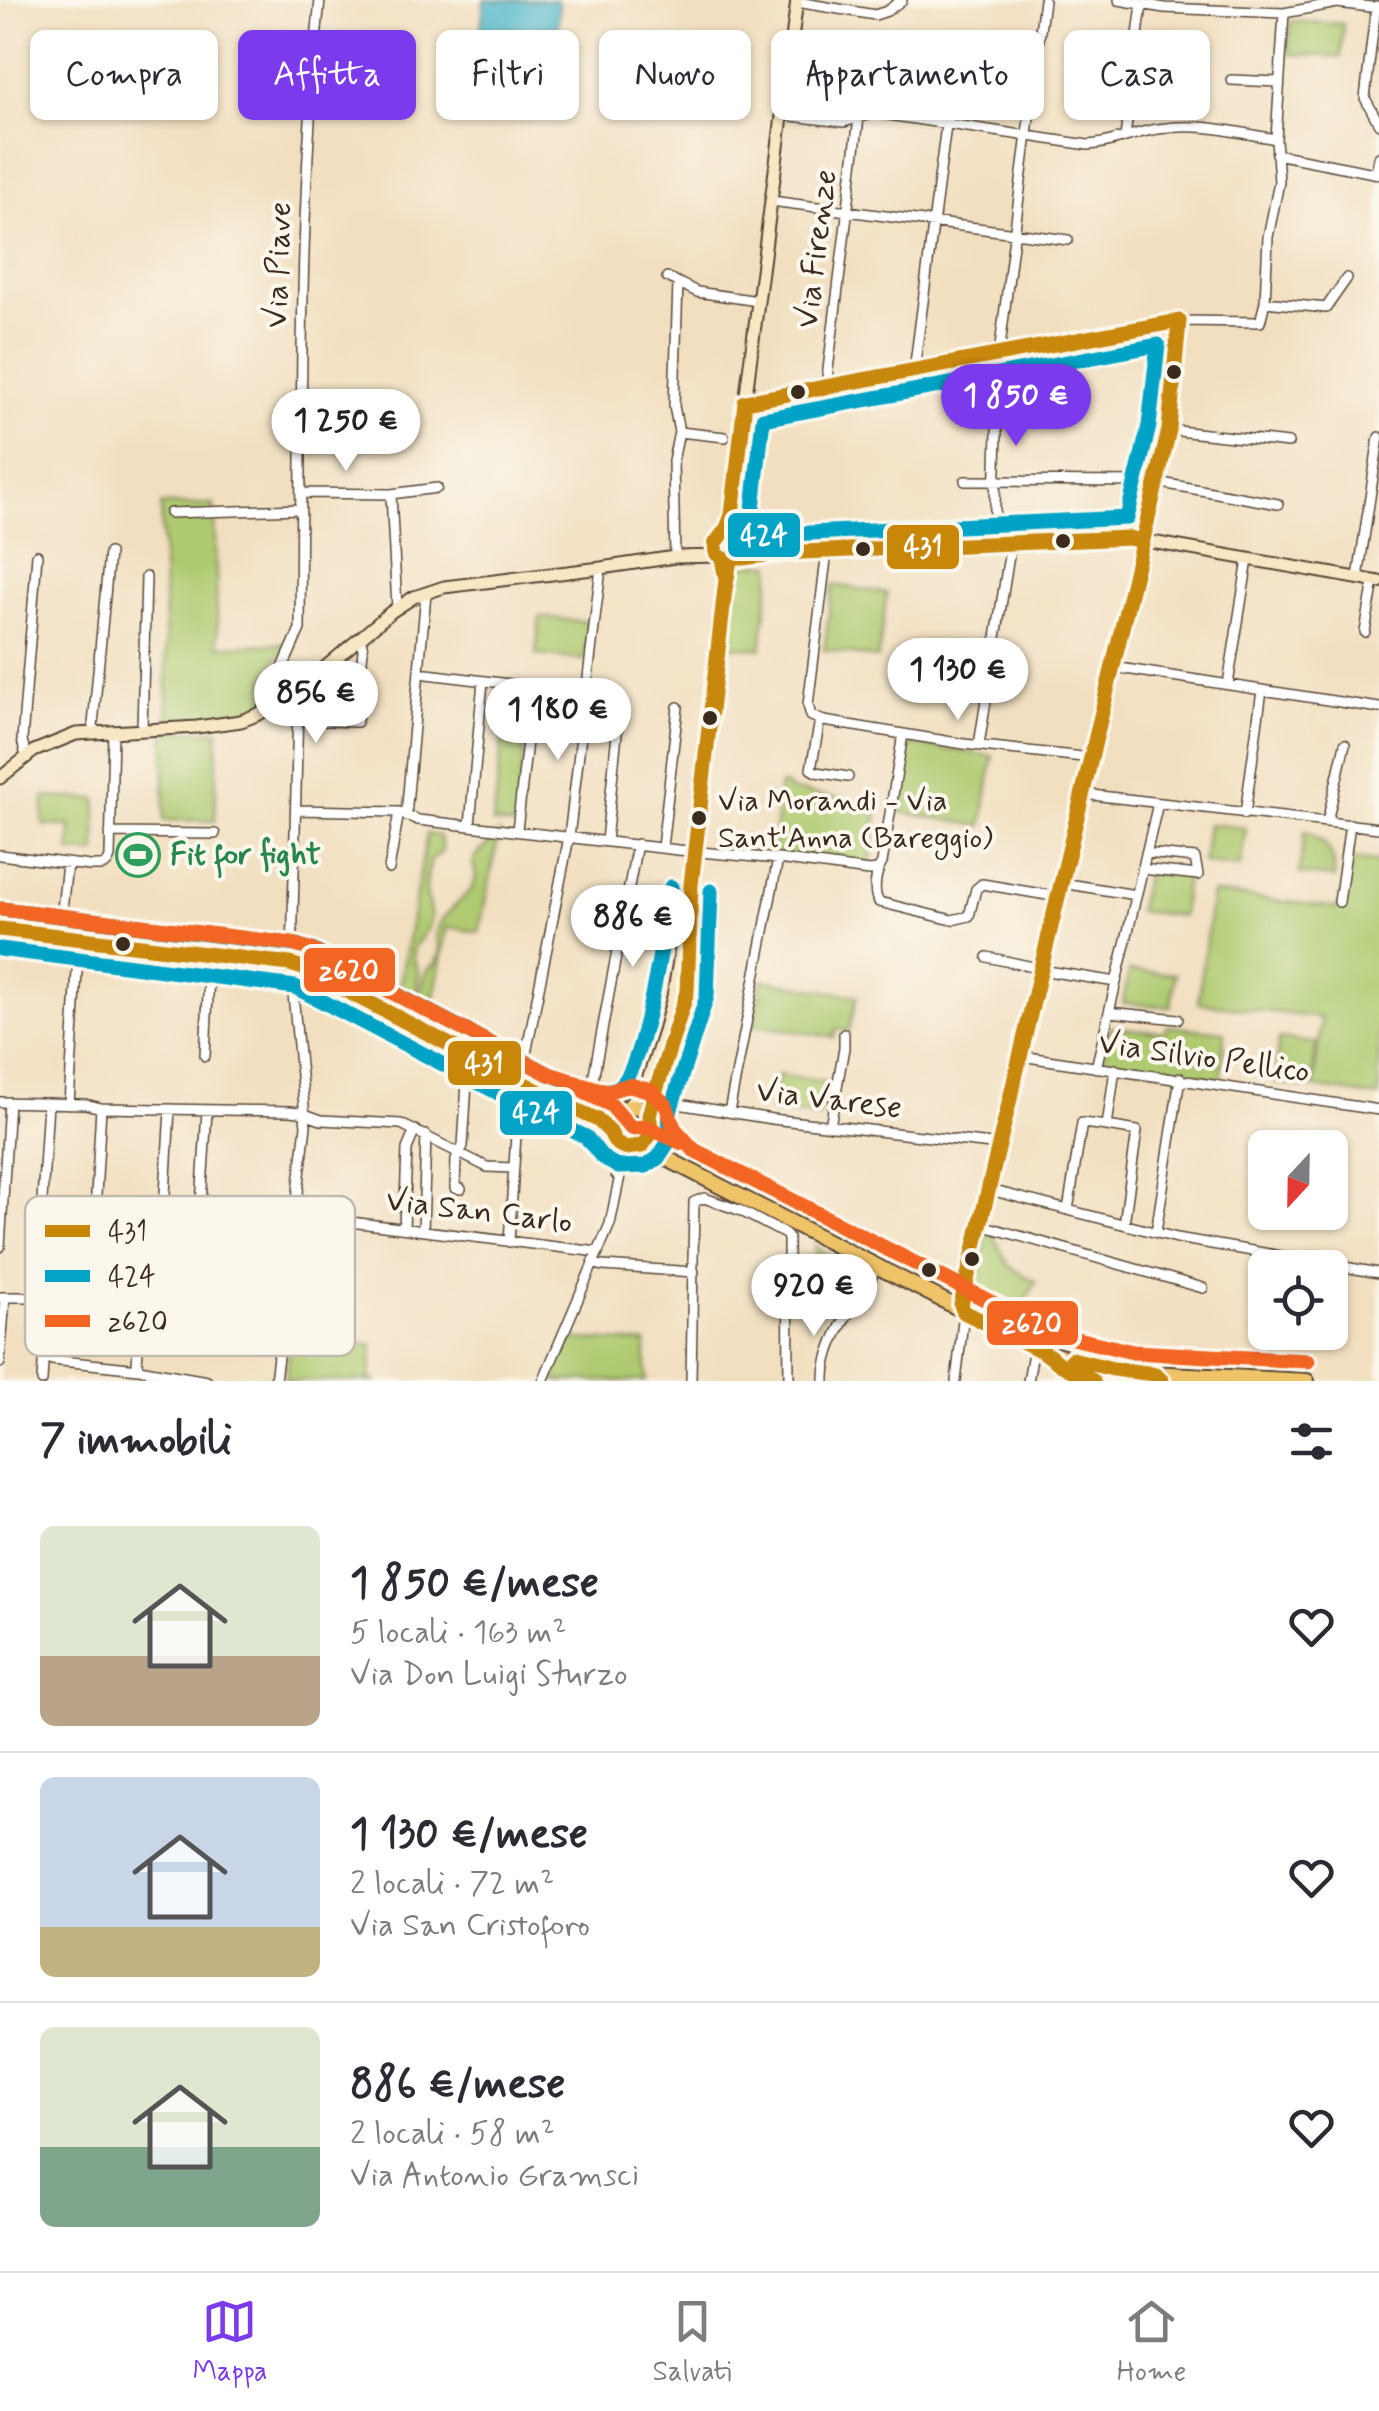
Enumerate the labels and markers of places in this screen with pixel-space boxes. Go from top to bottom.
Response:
unlabelled marker [1164,362,1184,382]
pin: 1 850 € [924,364,1108,449]
unlabelled marker [788,382,808,402]
pin: 1 250 € [254,389,438,474]
unlabelled marker [1053,531,1073,551]
unlabelled marker [853,539,873,559]
pin: 1 130 € [866,638,1050,723]
pin: 856 € [246,661,386,746]
pin: 1 180 € [466,678,650,763]
unlabelled marker [700,708,720,728]
place label: Via Morandi - Via Sant'Anna (Bareggio) [718,782,993,860]
marker: Via Morandi - Via Sant'Anna (Bareggio) [689,808,709,828]
sports icon: Fit for fight [115,832,161,878]
place label: Fit for fight [170,834,321,879]
pin: 886 € [563,885,703,970]
unlabelled marker [113,934,133,954]
unlabelled marker [962,1249,982,1269]
pin: 920 € [744,1254,884,1339]
unlabelled marker [919,1260,939,1280]

